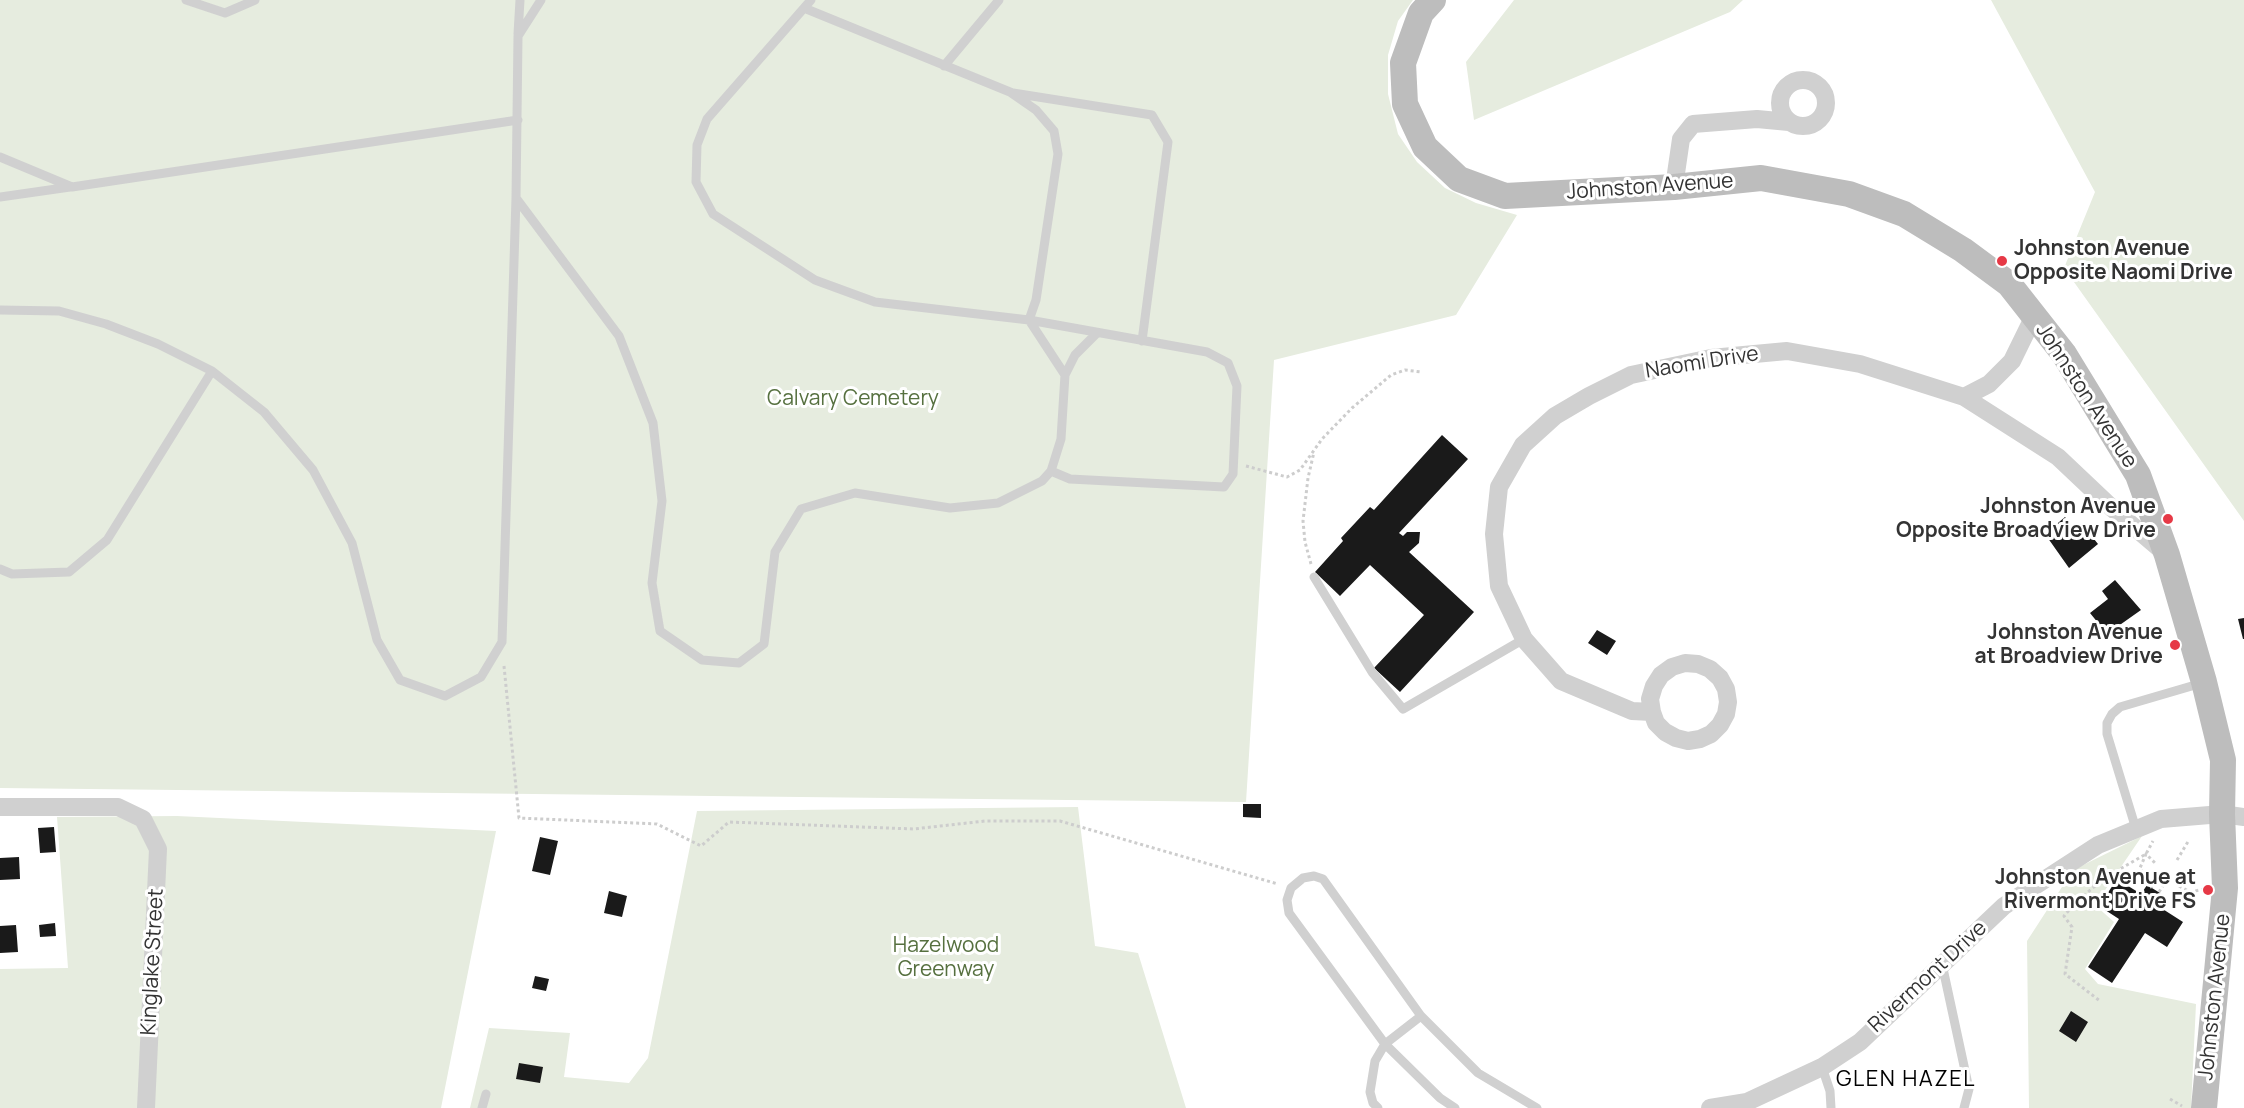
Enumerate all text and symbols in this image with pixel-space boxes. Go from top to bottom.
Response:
street label: Johnston Avenue [1566,169,1734,205]
place label: Johnston Avenue Opposite Naomi Drive [2014,236,2233,286]
marker: Johnston Avenue Opposite Naomi Drive [1995,254,2009,268]
street label: Johnston Avenue [2030,319,2142,473]
street label: Naomi Drive [1643,342,1761,384]
park label: Calvary Cemetery [767,386,939,412]
place label: Johnston Avenue Opposite Broadview Drive [1896,494,2156,544]
marker: Johnston Avenue Opposite Broadview Drive [2161,512,2175,526]
place label: Johnston Avenue at Broadview Drive [1975,620,2163,670]
marker: Johnston Avenue at Broadview Drive [2168,638,2182,652]
place label: Johnston Avenue at Rivermont Drive FS [1995,865,2196,915]
marker: Johnston Avenue at Rivermont Drive FS [2201,883,2215,897]
street label: Kinglake Street [137,888,169,1036]
street label: Johnston Avenue [2194,913,2236,1081]
street label: Rivermont Drive [1864,916,1992,1038]
park label: Hazelwood Greenway [893,933,999,983]
district label: GLEN HAZEL [1836,1067,1976,1093]

